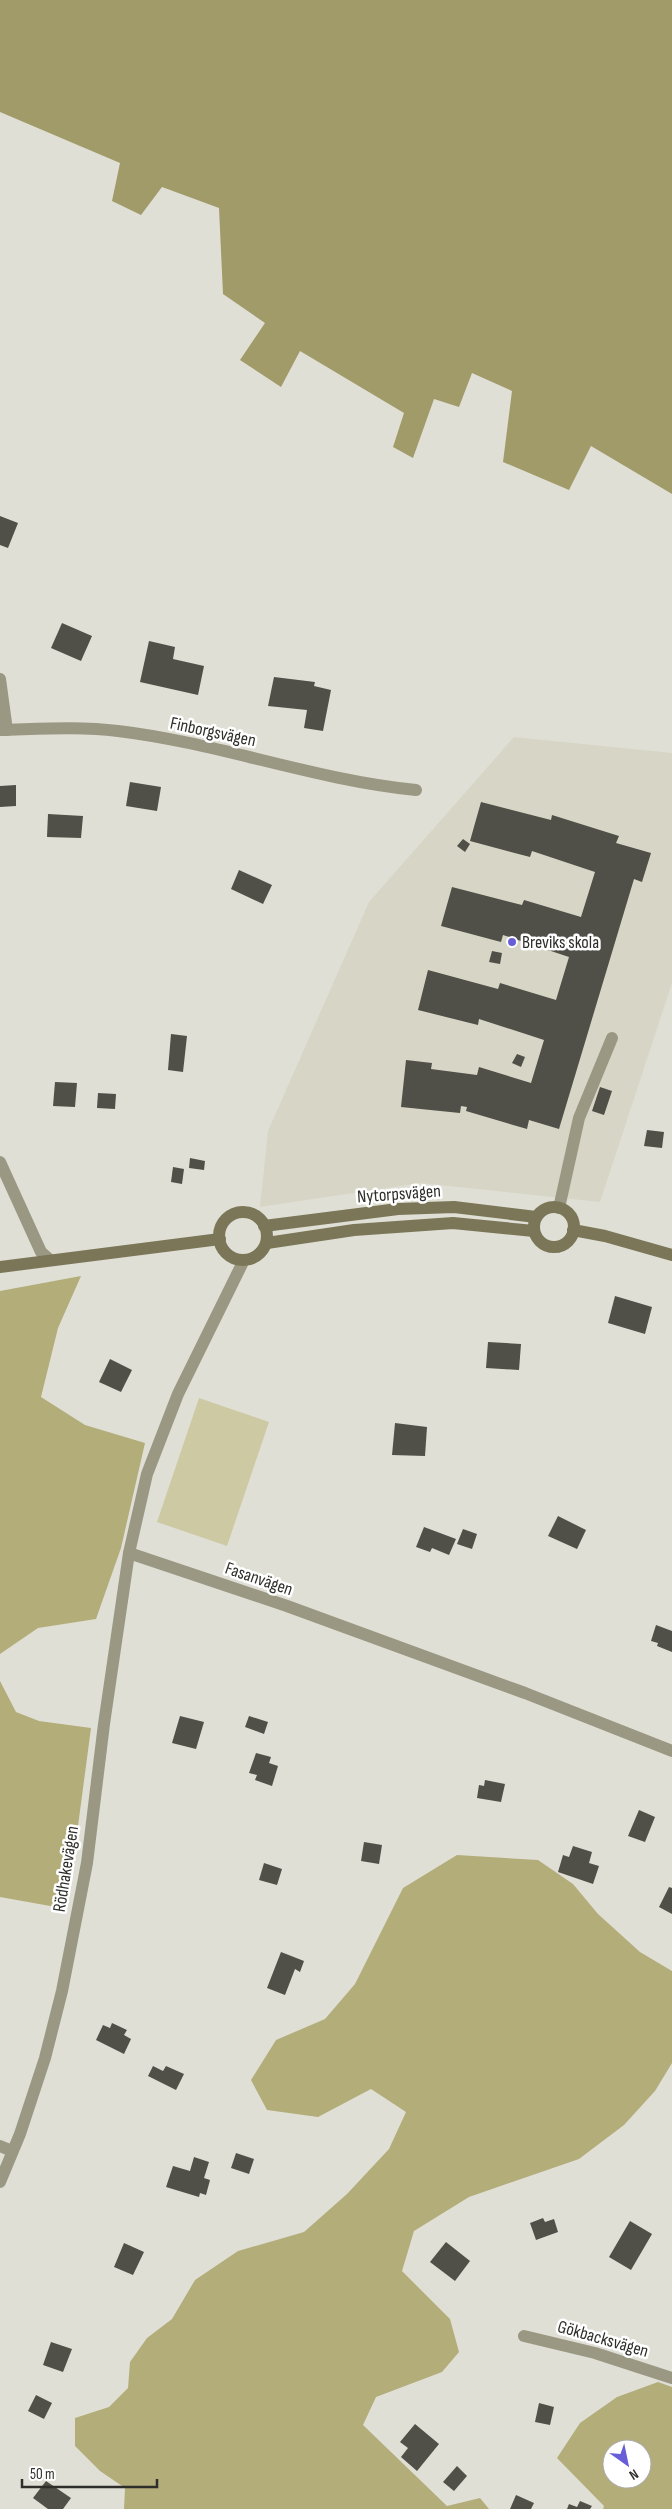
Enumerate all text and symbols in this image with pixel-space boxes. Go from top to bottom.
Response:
street label: Finborgsvägen [168,713,258,751]
place label: Breviks skola [522,932,599,953]
marker: Breviks skola [506,936,518,948]
street label: Nytorpsvägen [356,1181,442,1207]
street label: Fasanvägen [222,1558,296,1600]
street label: Rödhakevägen [49,1824,83,1914]
street label: Gökbacksvägen [555,2316,651,2362]
north arrow [602,2439,652,2489]
scale bar [22,2456,158,2488]
text: 50 m [30,2465,55,2484]
text: N [626,2465,642,2484]

